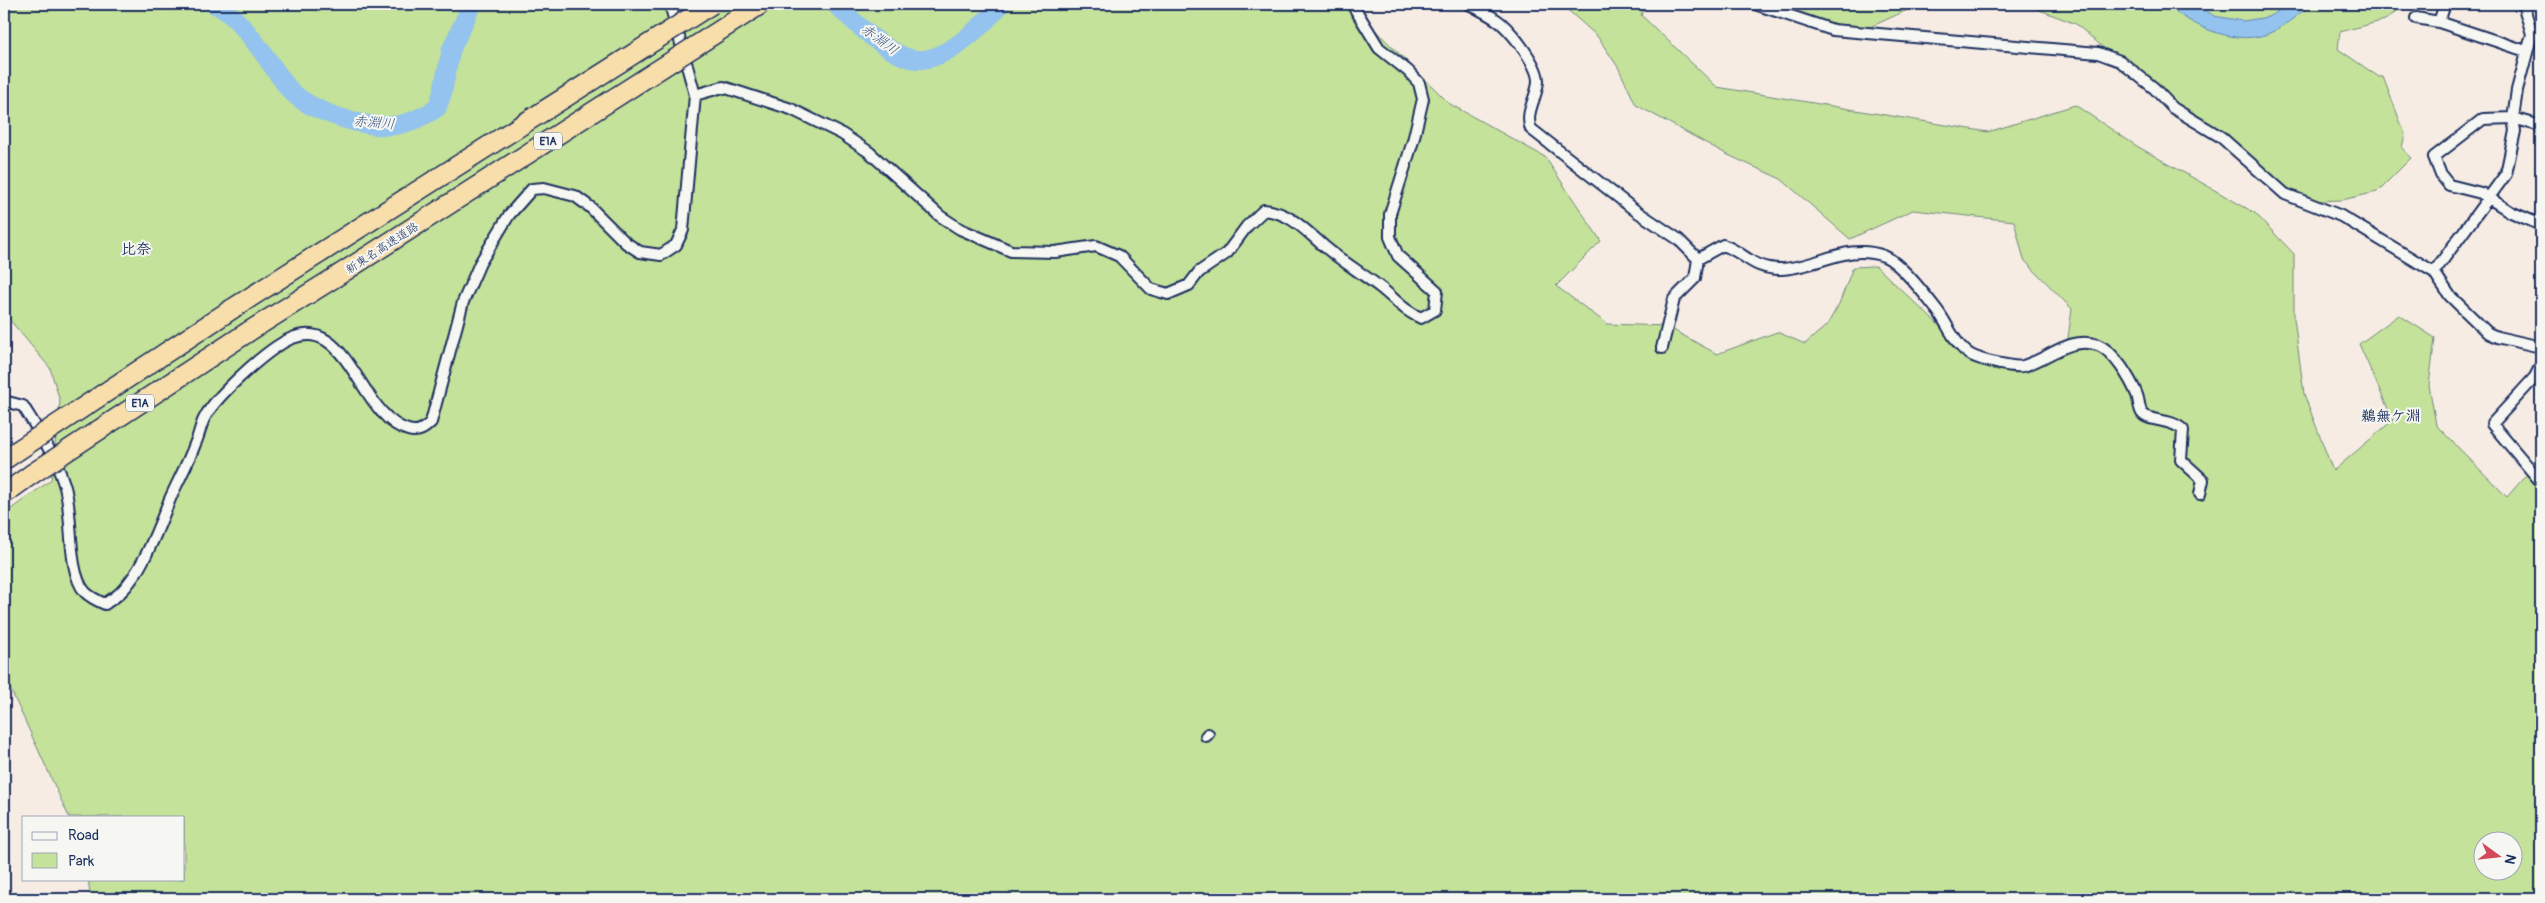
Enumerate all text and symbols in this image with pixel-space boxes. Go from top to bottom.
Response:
water label: 赤淵川 [858,20,902,59]
water label: 赤淵川 [352,112,396,133]
road number: E1A [534,132,562,150]
street label: 新東名高速道路 [343,219,422,278]
district label: 比奈 [121,240,151,259]
road number: E1A [126,394,154,412]
district label: 鵜無ケ淵 [2361,407,2421,426]
legend [22,816,185,880]
text: Road [68,826,99,845]
north arrow [2472,830,2522,880]
text: Park [68,852,95,871]
text: N [2501,852,2520,866]

